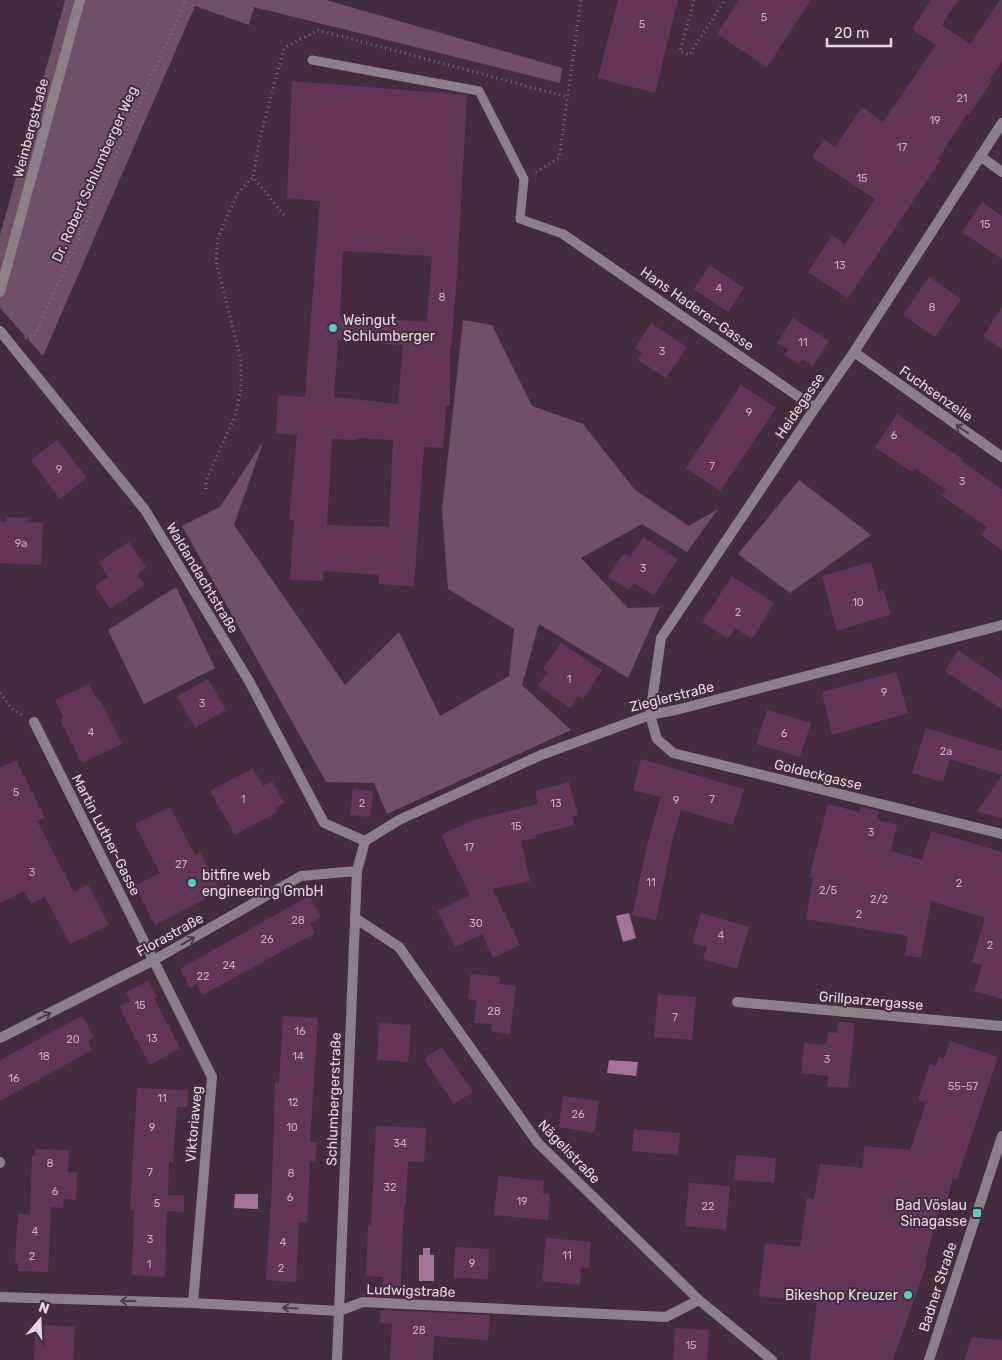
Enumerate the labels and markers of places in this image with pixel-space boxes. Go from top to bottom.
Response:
place label: Weingut Schlumberger [343,312,436,345]
marker: Weingut Schlumberger [327,322,339,334]
place label: bitfire web engineering GmbH [202,867,324,900]
marker: bitfire web engineering GmbH [186,877,198,889]
place label: Bad Vöslau Sinagasse [895,1197,967,1230]
marker: Bad Vöslau Sinagasse [971,1207,983,1219]
place label: Bikeshop Kreuzer [785,1287,899,1304]
marker: Bikeshop Kreuzer [902,1289,914,1301]

